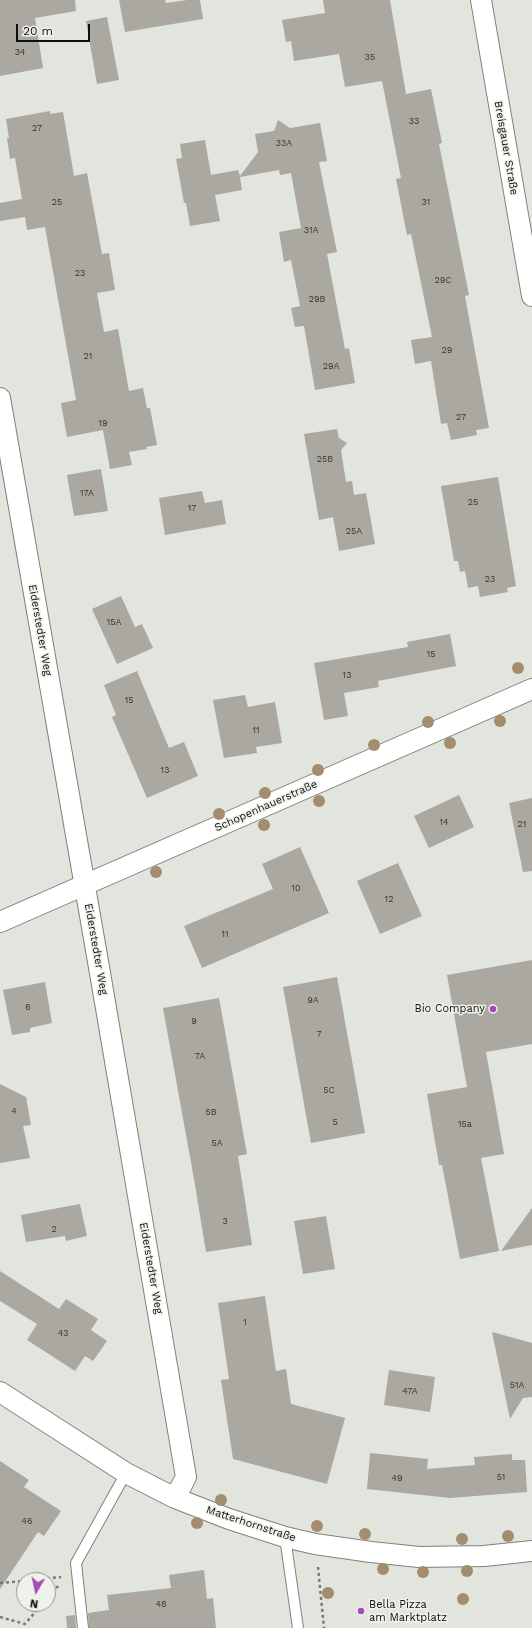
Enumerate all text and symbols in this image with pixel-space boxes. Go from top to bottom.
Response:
scale bar [18,16,92,42]
text: 20 m [23,24,53,38]
house number: 34 [15,47,25,57]
house number: 35 [365,52,375,62]
street label: Breisgauer Straße [491,100,521,196]
house number: 33 [409,116,419,126]
house number: 27 [32,123,42,133]
house number: 33A [276,138,292,148]
house number: 25 [52,197,62,207]
house number: 31 [422,197,430,207]
house number: 31A [304,225,318,235]
house number: 23 [75,268,85,278]
house number: 29C [435,275,451,285]
house number: 29B [309,294,325,304]
house number: 29 [442,345,452,355]
house number: 21 [84,351,92,361]
house number: 29A [323,361,339,371]
house number: 27 [456,412,466,422]
house number: 19 [98,418,108,428]
house number: 25B [317,454,333,464]
house number: 17A [80,488,94,498]
house number: 25 [468,497,478,507]
house number: 17 [188,503,196,513]
house number: 25A [346,526,362,536]
house number: 23 [485,574,495,584]
street label: Eiderstedter Weg [25,583,55,677]
house number: 15A [107,617,121,627]
house number: 15 [427,649,435,659]
house number: 13 [343,670,351,680]
house number: 15 [125,695,133,705]
house number: 11 [252,725,260,735]
house number: 13 [161,765,169,775]
street label: Schopenhauerstraße [213,777,319,835]
house number: 14 [439,817,449,827]
house number: 21 [518,819,526,829]
house number: 10 [291,883,301,893]
house number: 12 [385,894,393,904]
street label: Eiderstedter Weg [81,902,111,996]
house number: 11 [221,929,229,939]
house number: 9A [307,995,319,1005]
house number: 6 [25,1002,31,1012]
place label: Bio Company [414,1002,485,1016]
marker: Bio Company [488,1004,498,1014]
house number: 9 [191,1016,197,1026]
house number: 7 [316,1029,322,1039]
house number: 7A [195,1051,205,1061]
house number: 5C [323,1085,335,1095]
house number: 4 [11,1106,17,1116]
house number: 5B [205,1107,217,1117]
house number: 5 [332,1117,338,1127]
house number: 15a [458,1119,472,1129]
house number: 5A [211,1138,223,1148]
house number: 3 [222,1216,228,1226]
street label: Eiderstedter Weg [136,1221,166,1315]
house number: 2 [51,1224,57,1234]
house number: 1 [243,1317,247,1327]
house number: 43 [58,1328,68,1338]
house number: 51A [510,1380,524,1390]
house number: 47A [402,1386,418,1396]
house number: 51 [497,1472,505,1482]
house number: 49 [391,1473,403,1483]
street label: Matterhornstraße [205,1503,297,1545]
house number: 46 [22,1516,32,1526]
north arrow [16,1572,56,1612]
text: N [29,1596,39,1610]
place label: Bella Pizza am Marktplatz [369,1598,447,1624]
house number: 48 [155,1599,167,1609]
marker: Bella Pizza am Marktplatz [356,1606,366,1616]

